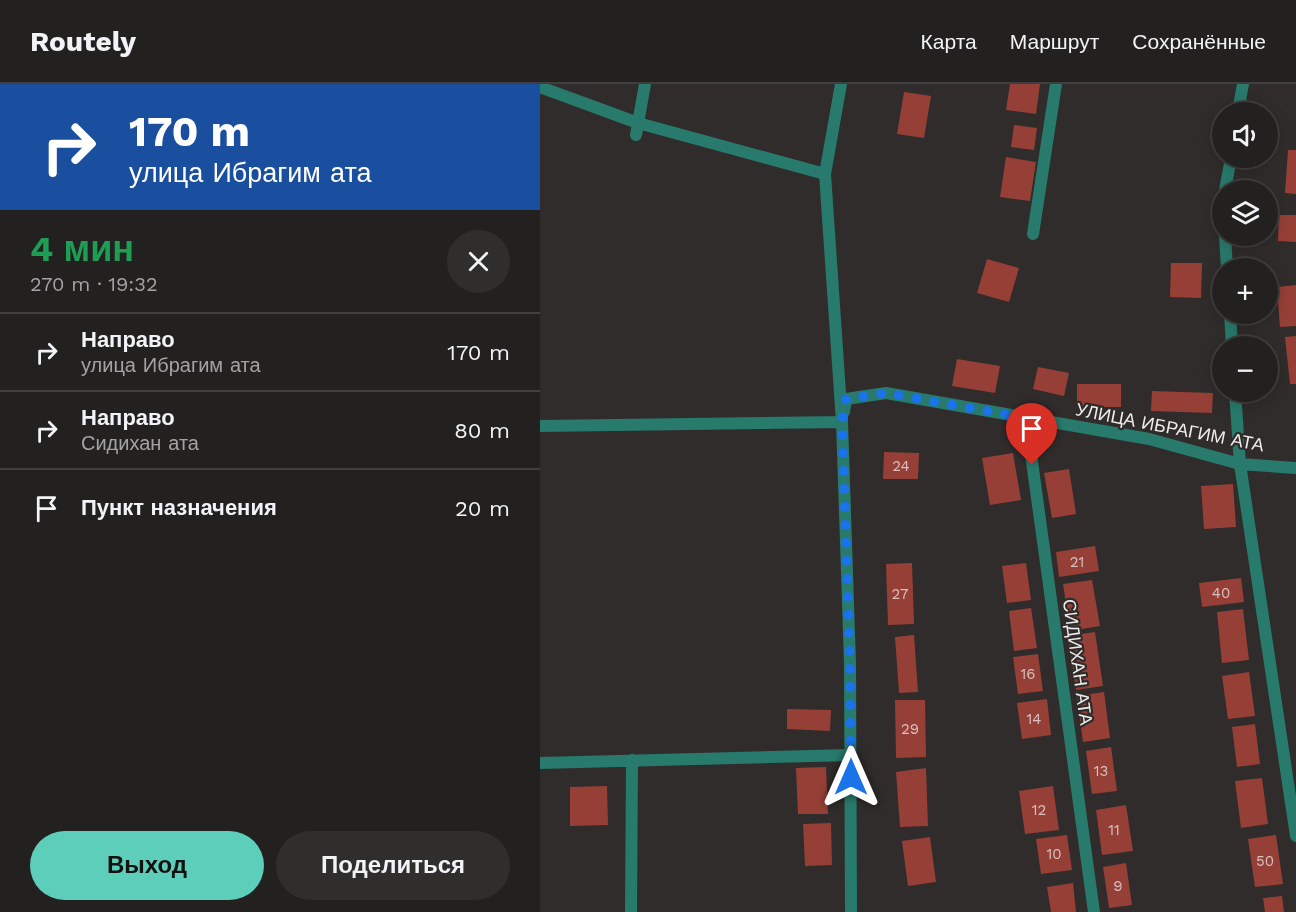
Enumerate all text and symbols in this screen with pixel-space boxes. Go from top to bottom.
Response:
text: Routely [30,25,136,58]
text: Карта [921,29,977,54]
text: Маршрут [1010,29,1099,54]
text: Сохранённые [1132,29,1266,54]
map controls [1212,102,1278,402]
button: sound [1212,102,1278,168]
text: 170 m [129,107,250,156]
icon: right [30,108,108,186]
text: улица Ибрагим ата [129,157,372,189]
button: layers [1212,180,1278,246]
text: 4 мин [30,228,134,270]
button: close [447,230,510,293]
button: + [1212,258,1278,324]
text: 270 m · 19:32 [30,272,158,296]
text: Направо [81,327,175,352]
icon: right [30,336,63,369]
button: − [1212,336,1278,402]
text: 170 m [447,340,510,365]
text: улица Ибрагим ата [81,353,261,377]
street label: УЛИЦА ИБРАГИМ АТА [1074,398,1266,456]
pin [1006,403,1057,465]
text: Направо [81,405,175,430]
icon: arrive [1015,412,1048,445]
icon: right [30,414,63,447]
text: 80 m [454,418,510,443]
text: Сидихан ата [81,431,199,455]
house number: 24 [892,457,910,475]
icon: arrive [30,492,63,525]
text: Пункт назначения [81,495,277,520]
text: 20 m [455,496,510,521]
house number: 21 [1070,553,1084,571]
house number: 40 [1212,584,1230,602]
house number: 27 [892,585,908,603]
street label: СИДИХАН АТА [1059,598,1097,726]
house number: 16 [1021,665,1035,683]
house number: 14 [1026,710,1042,728]
house number: 29 [901,720,919,738]
position arrow [819,745,883,809]
house number: 13 [1094,762,1108,780]
house number: 12 [1032,801,1046,819]
house number: 11 [1108,821,1120,839]
button: Выход [30,831,264,900]
button: Поделиться [276,831,510,900]
house number: 10 [1046,845,1062,863]
house number: 50 [1256,852,1274,870]
house number: 9 [1113,877,1123,895]

